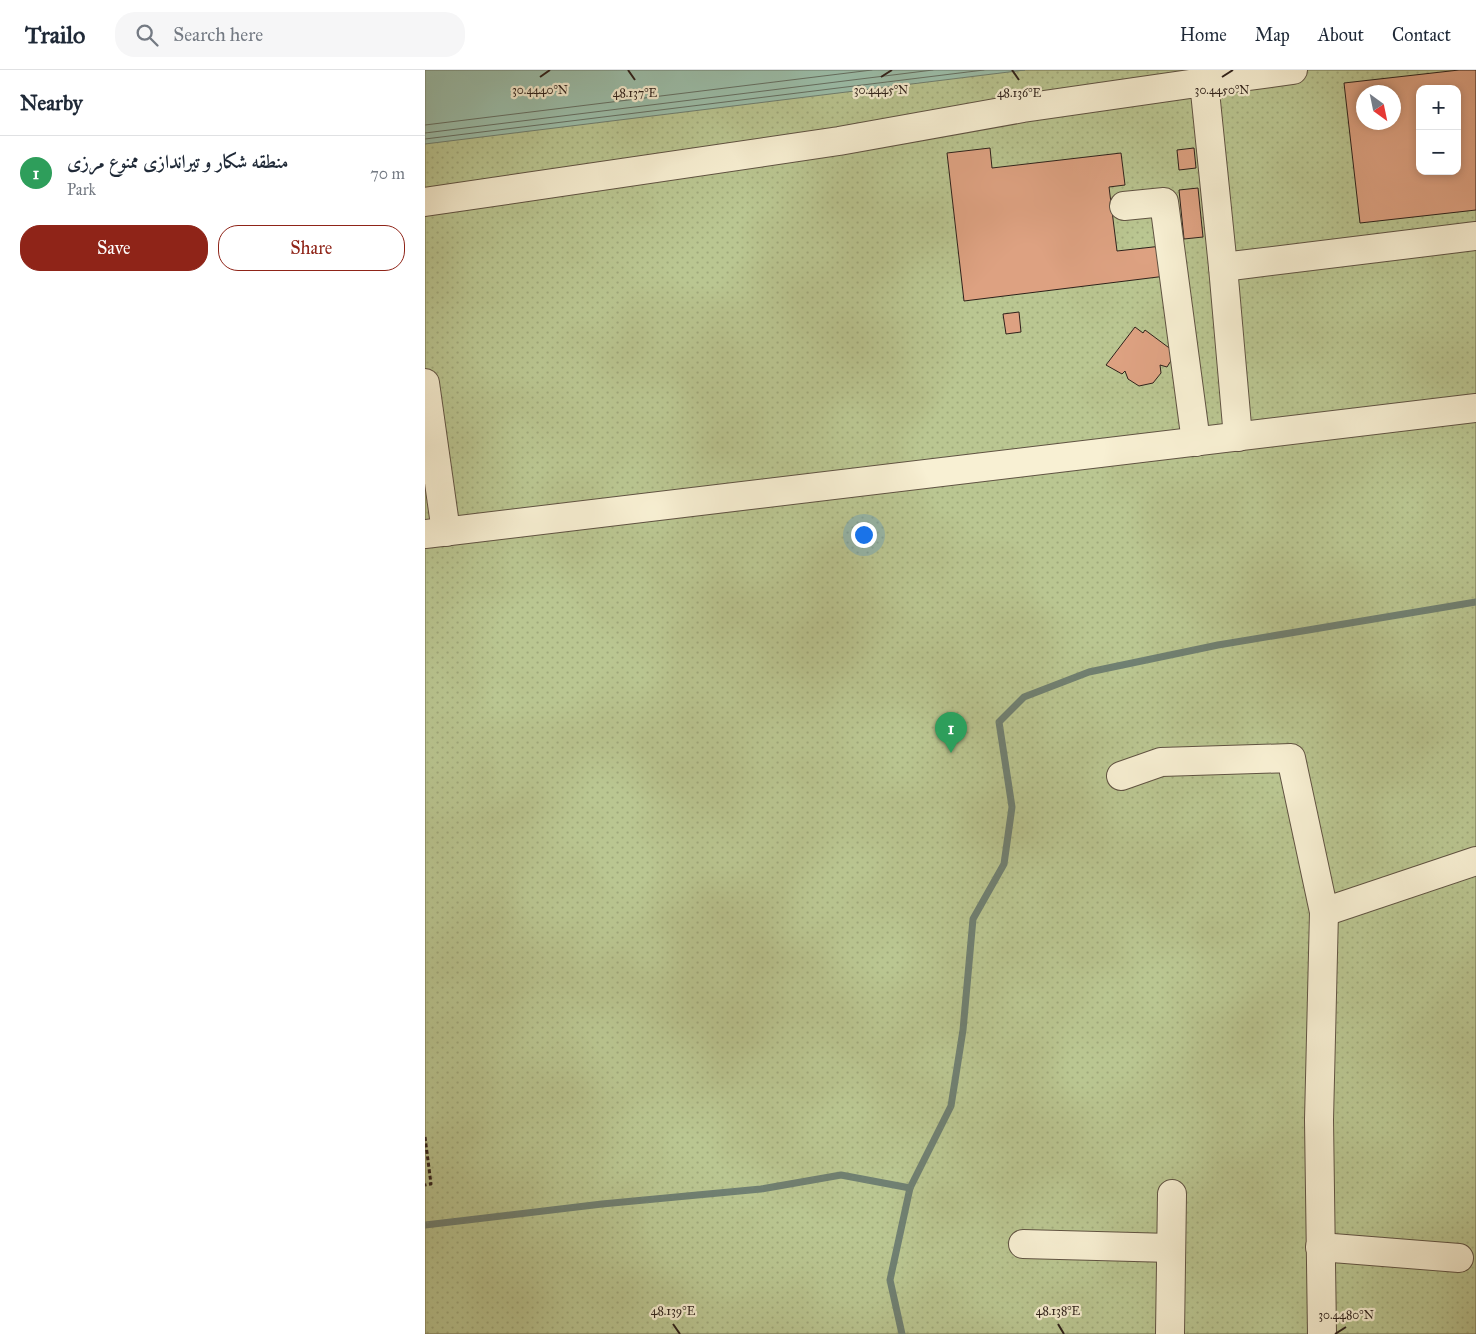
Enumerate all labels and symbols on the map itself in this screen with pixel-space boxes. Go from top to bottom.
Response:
text: 30.4440°N [512,83,568,97]
text: 30.4445°N [854,83,908,97]
text: 30.4450°N [1195,83,1249,97]
north arrow [1356,85,1401,130]
text: 48.137°E [613,86,658,100]
text: 48.136°E [997,86,1041,100]
your location [851,522,877,548]
pin: 1 [935,712,967,753]
text: 48.139°E [651,1304,696,1318]
text: 48.138°E [1036,1304,1081,1318]
text: 30.4480°N [1318,1308,1374,1322]

